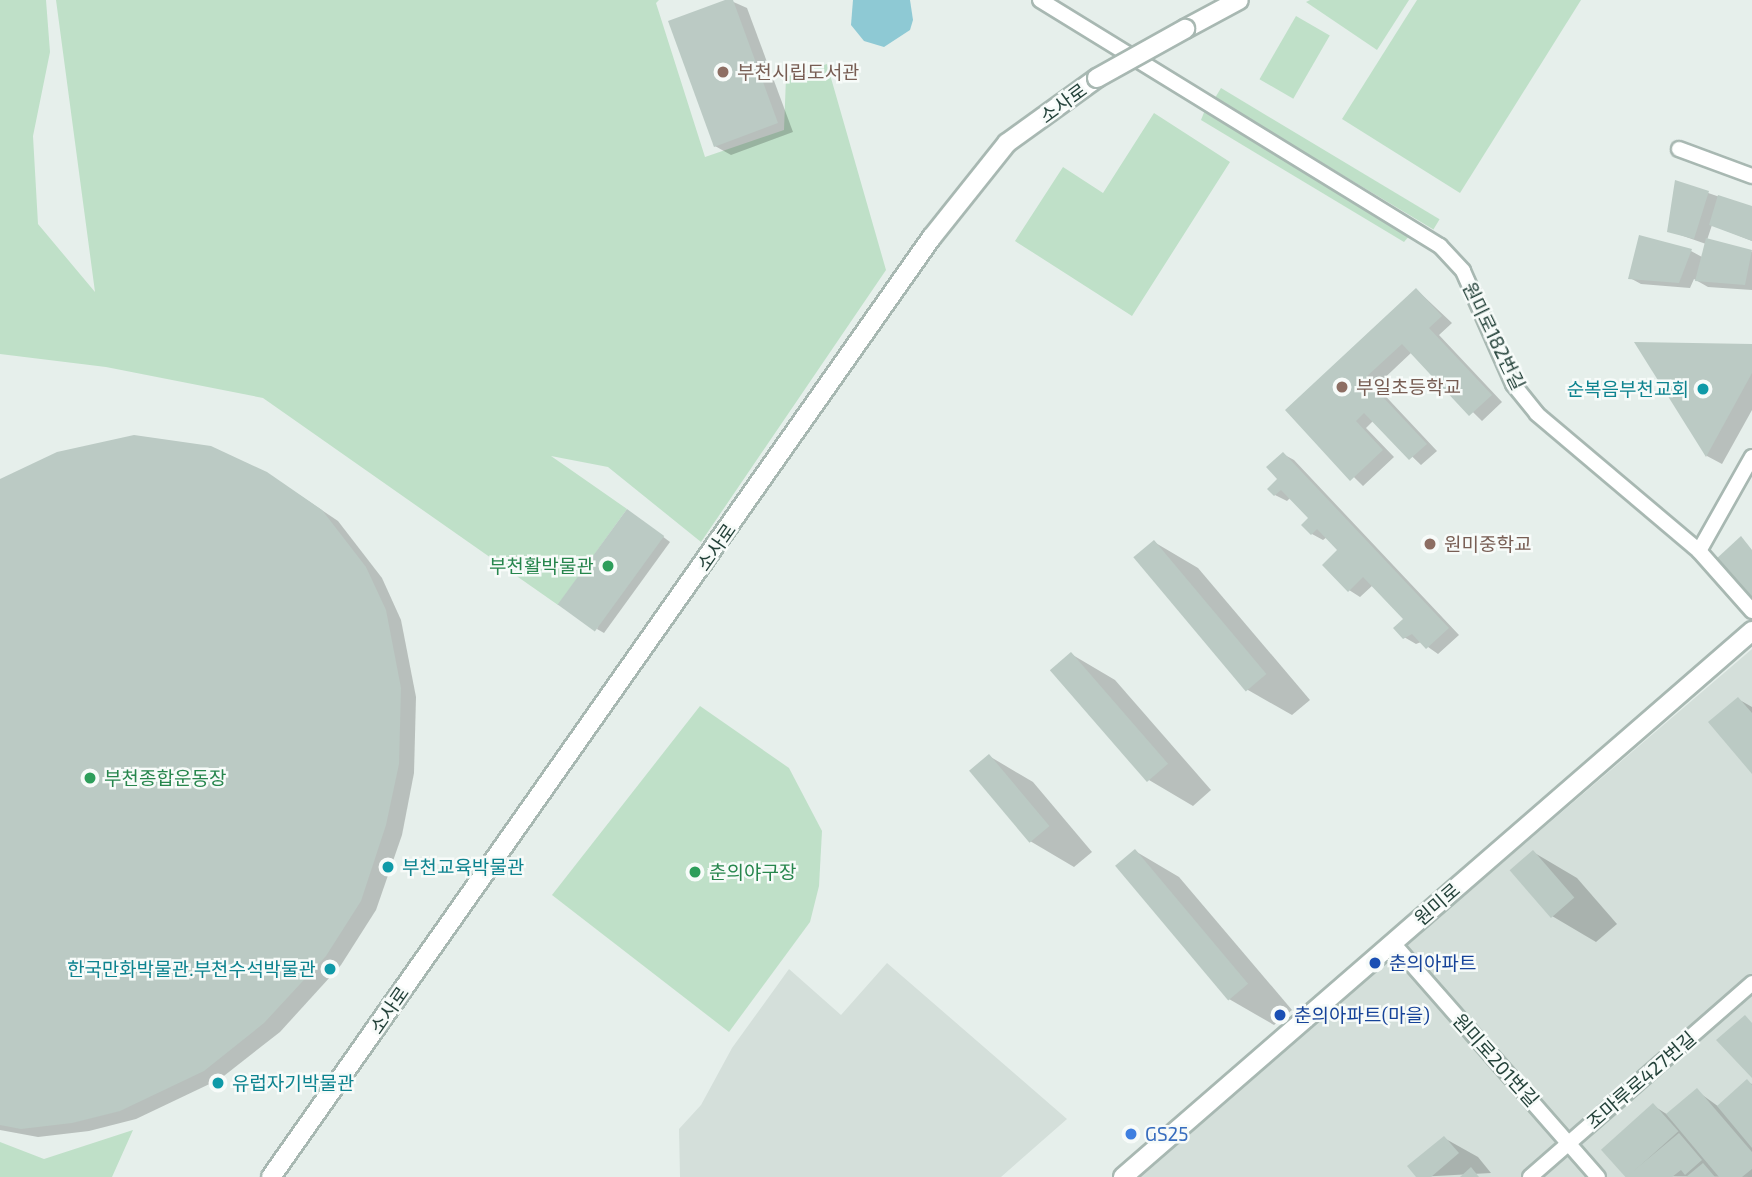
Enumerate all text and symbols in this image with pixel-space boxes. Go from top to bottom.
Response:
place label: 부천시립도서관 [737,61,859,83]
marker: 부천시립도서관 [715,64,731,80]
street label: 소사로 [1035,78,1091,128]
street label: 원미로182번길 [1458,278,1530,394]
place label: 부일초등학교 [1356,376,1461,398]
place label: 순복음부천교회 [1567,378,1689,400]
marker: 부일초등학교 [1334,379,1350,395]
marker: 순복음부천교회 [1695,381,1711,397]
street label: 소사로 [692,519,740,575]
place label: 원미중학교 [1444,533,1531,555]
marker: 원미중학교 [1422,536,1438,552]
place label: 부천활박물관 [489,555,594,577]
marker: 부천활박물관 [600,558,616,574]
place label: 부천종합운동장 [104,767,226,789]
marker: 부천종합운동장 [82,770,98,786]
place label: 부천교육박물관 [402,856,524,878]
marker: 부천교육박물관 [380,859,396,875]
place label: 춘의야구장 [709,861,796,883]
marker: 춘의야구장 [687,864,703,880]
street label: 원미로 [1410,878,1464,930]
place label: 춘의아파트 [1389,952,1476,974]
marker: 춘의아파트 [1367,955,1383,971]
place label: 한국만화박물관.부천수석박물관 [67,958,316,980]
marker: 한국만화박물관.부천수석박물관 [322,961,338,977]
street label: 소사로 [365,982,413,1038]
place label: 춘의아파트(마을) [1294,1004,1430,1026]
marker: 춘의아파트(마을) [1272,1007,1288,1023]
street label: 원미로201번길 [1448,1009,1544,1111]
street label: 조마루로427번길 [1582,1026,1700,1134]
place label: 유럽자기박물관 [232,1072,354,1094]
marker: 유럽자기박물관 [210,1075,226,1091]
place label: GS25 [1145,1123,1188,1145]
marker: GS25 [1123,1126,1139,1142]

